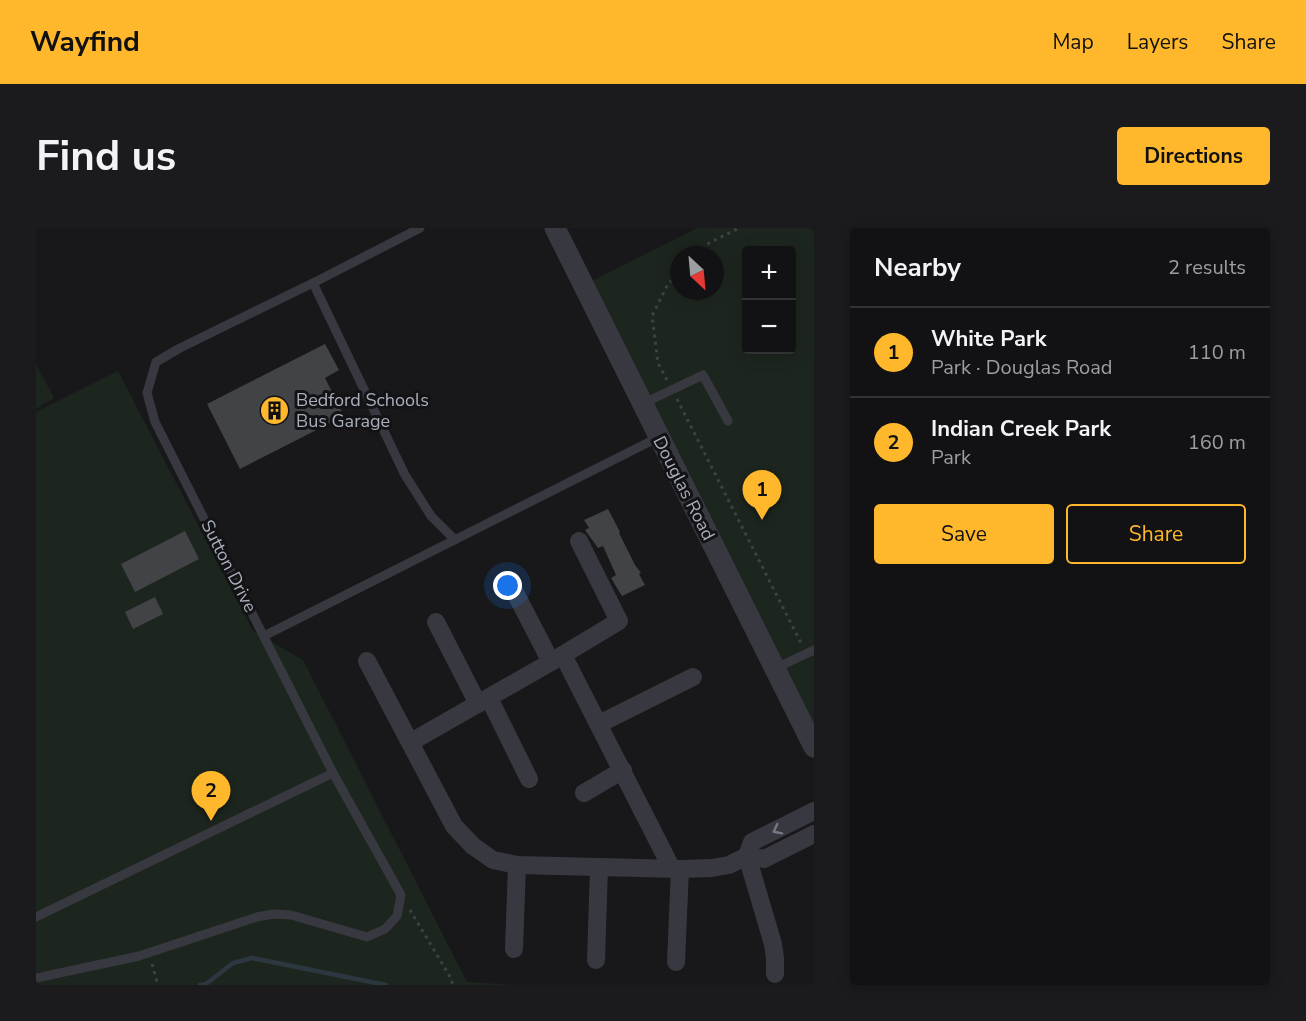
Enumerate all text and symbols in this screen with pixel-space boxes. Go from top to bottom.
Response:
text: Wayfind [30,23,140,61]
text: Map [1052,28,1094,56]
text: Layers [1127,28,1188,56]
text: Share [1221,28,1276,56]
button: Directions [1117,127,1270,185]
text: Find us [36,128,176,185]
north arrow [670,246,724,300]
map controls [742,246,796,354]
button: + [742,246,796,300]
text: Nearby [874,250,961,285]
text: 2 results [1168,254,1246,281]
button: − [742,300,796,354]
text: White Park [931,324,1046,354]
text: 1 [888,339,900,366]
text: 110 m [1188,339,1246,366]
text: Park · Douglas Road [931,354,1113,381]
place label: Bedford Schools Bus Garage [296,388,429,433]
building icon: Bedford Schools Bus Garage [259,394,291,426]
text: Indian Creek Park [931,414,1111,444]
text: 2 [888,429,900,456]
text: 160 m [1188,429,1246,456]
street label: Douglas Road [647,432,721,544]
text: Park [931,444,971,471]
pin: 1 [742,470,782,520]
button: Save [874,504,1054,564]
button: Share [1066,504,1246,564]
street label: Sutton Drive [195,516,263,616]
your location [493,571,522,600]
pin: 2 [192,772,231,821]
one-way arrow [772,823,783,834]

